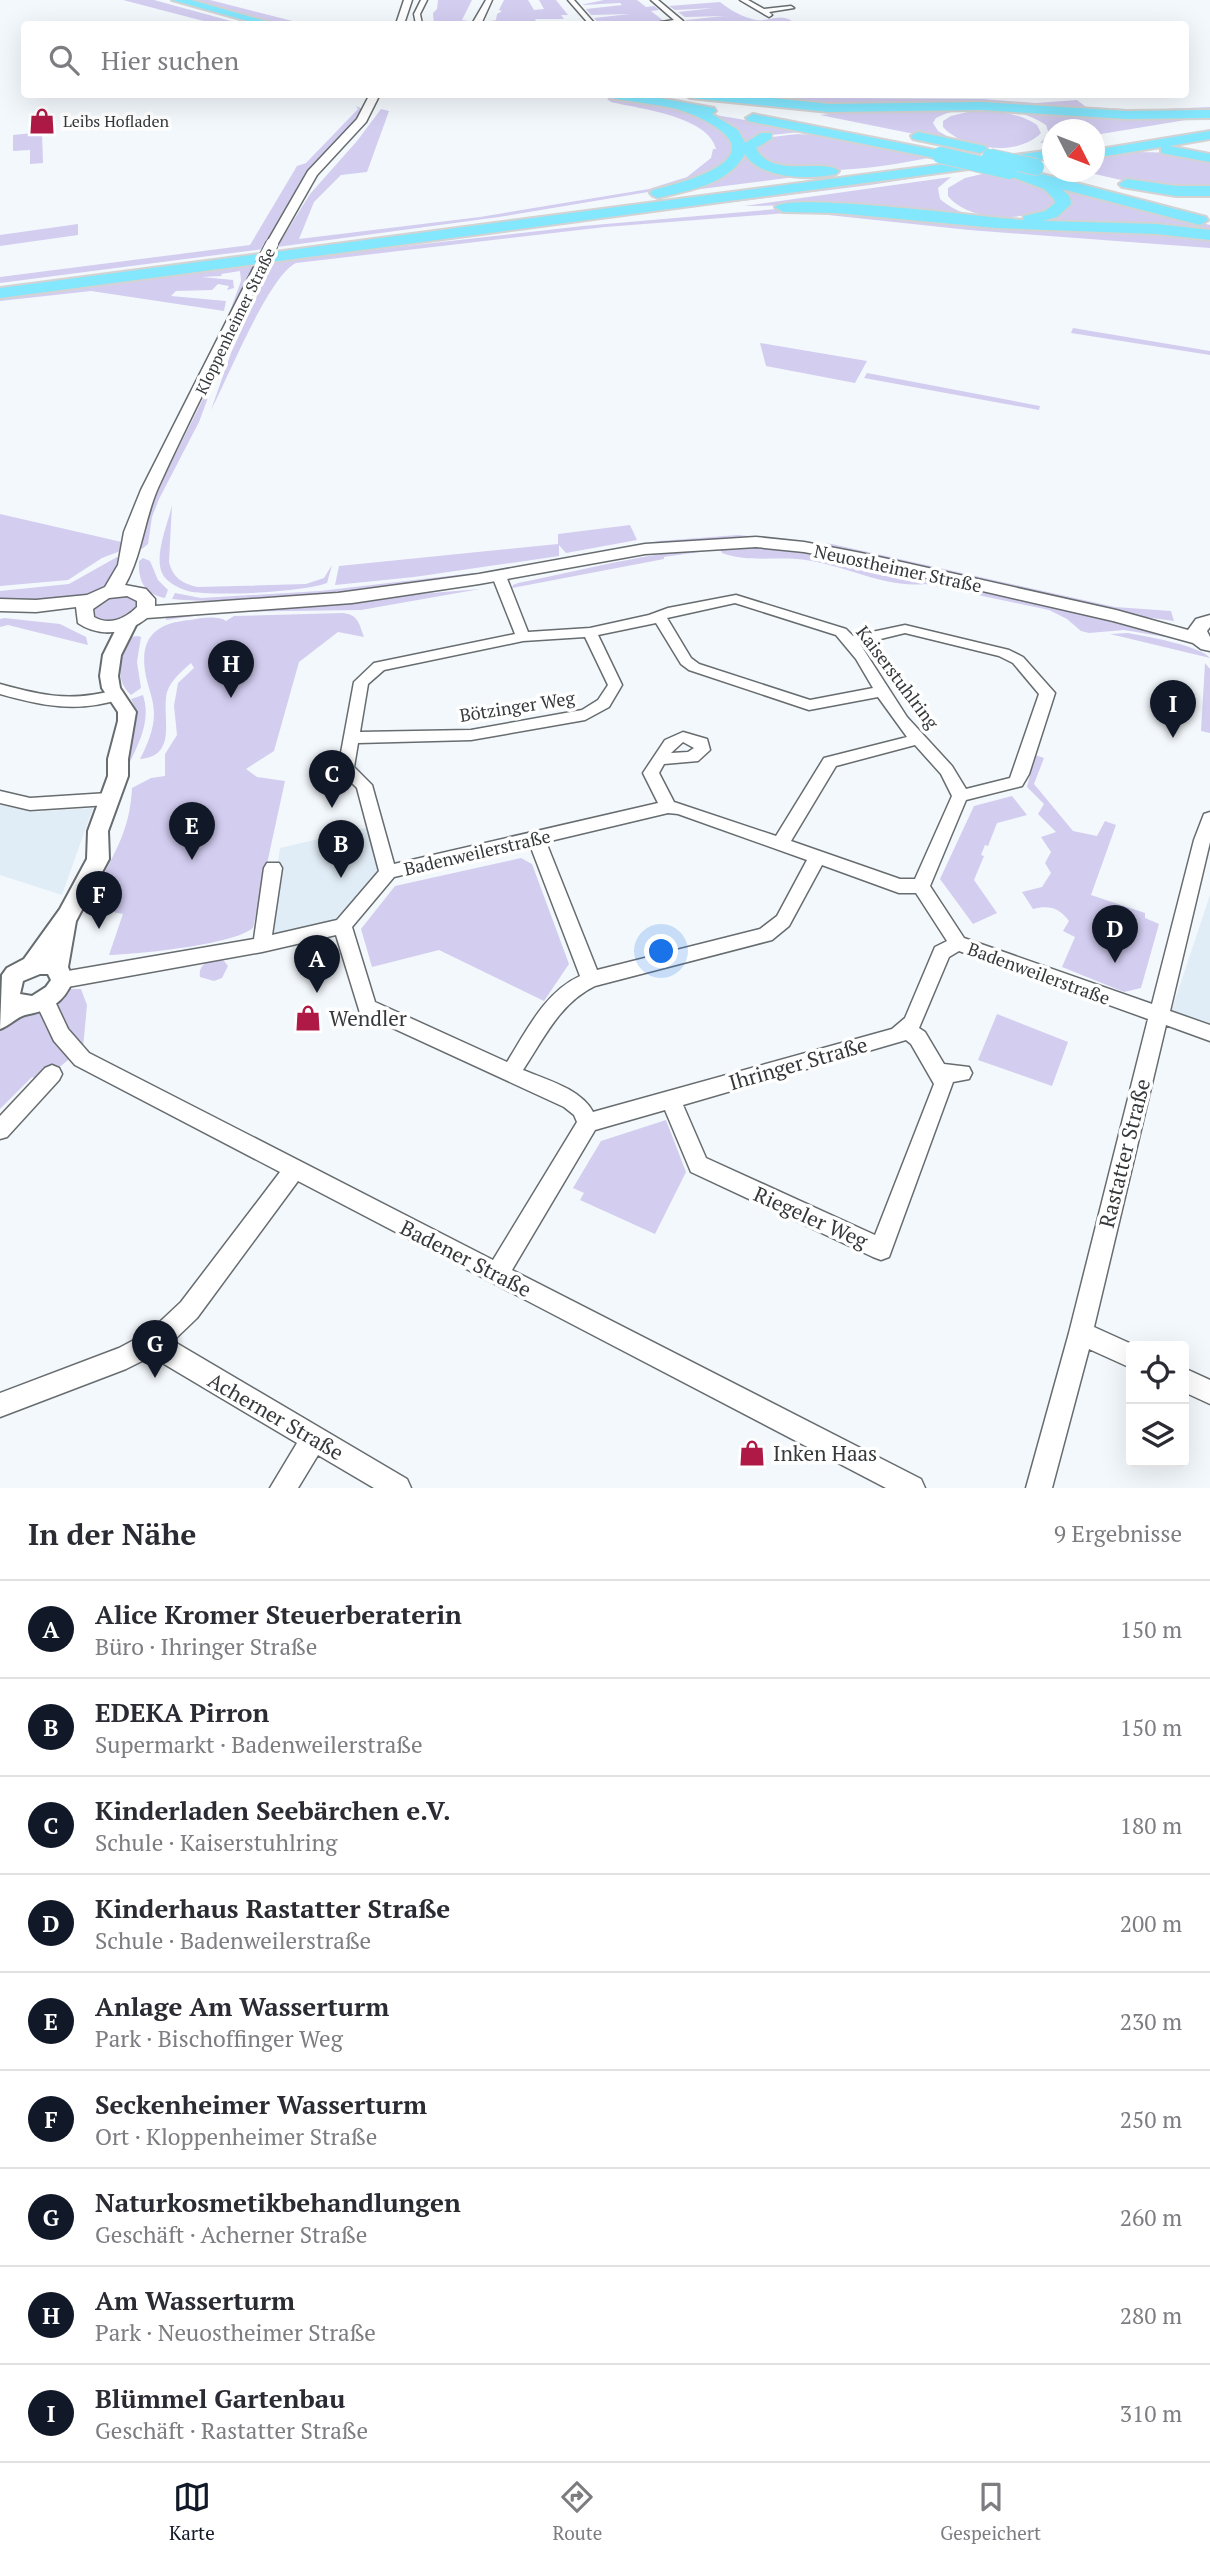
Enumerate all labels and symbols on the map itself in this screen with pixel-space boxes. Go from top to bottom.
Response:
shop icon: Leibs Hofladen [27,106,57,136]
place label: Leibs Hofladen [63,110,169,132]
north arrow [1042,119,1105,182]
street label: Kloppenheimer Straße [190,244,280,398]
street label: Neuostheimer Straße [812,539,984,597]
street label: Kaiserstuhlring [851,621,945,734]
pin: H [208,640,254,698]
pin: I [1150,680,1196,738]
street label: Bötzinger Weg [458,685,577,727]
pin: C [309,750,355,808]
pin: E [169,802,215,860]
pin: B [318,820,364,878]
street label: Badenweilerstraße [401,823,553,881]
pin: F [76,871,122,929]
pin: D [1092,905,1138,963]
your location [644,934,678,968]
pin: A [294,935,340,993]
street label: Badenweilerstraße [965,936,1113,1010]
shop icon: Wendler [293,1003,323,1033]
place label: Wendler [329,1004,407,1032]
street label: Ihringer Straße [725,1030,871,1096]
street label: Rastatter Straße [1092,1076,1156,1230]
street label: Riegeler Weg [750,1179,873,1255]
street label: Badener Straße [396,1213,536,1303]
pin: G [132,1320,178,1378]
street label: Acherner Straße [203,1366,349,1466]
shop icon: Inken Haas [737,1438,767,1468]
place label: Inken Haas [773,1439,877,1467]

